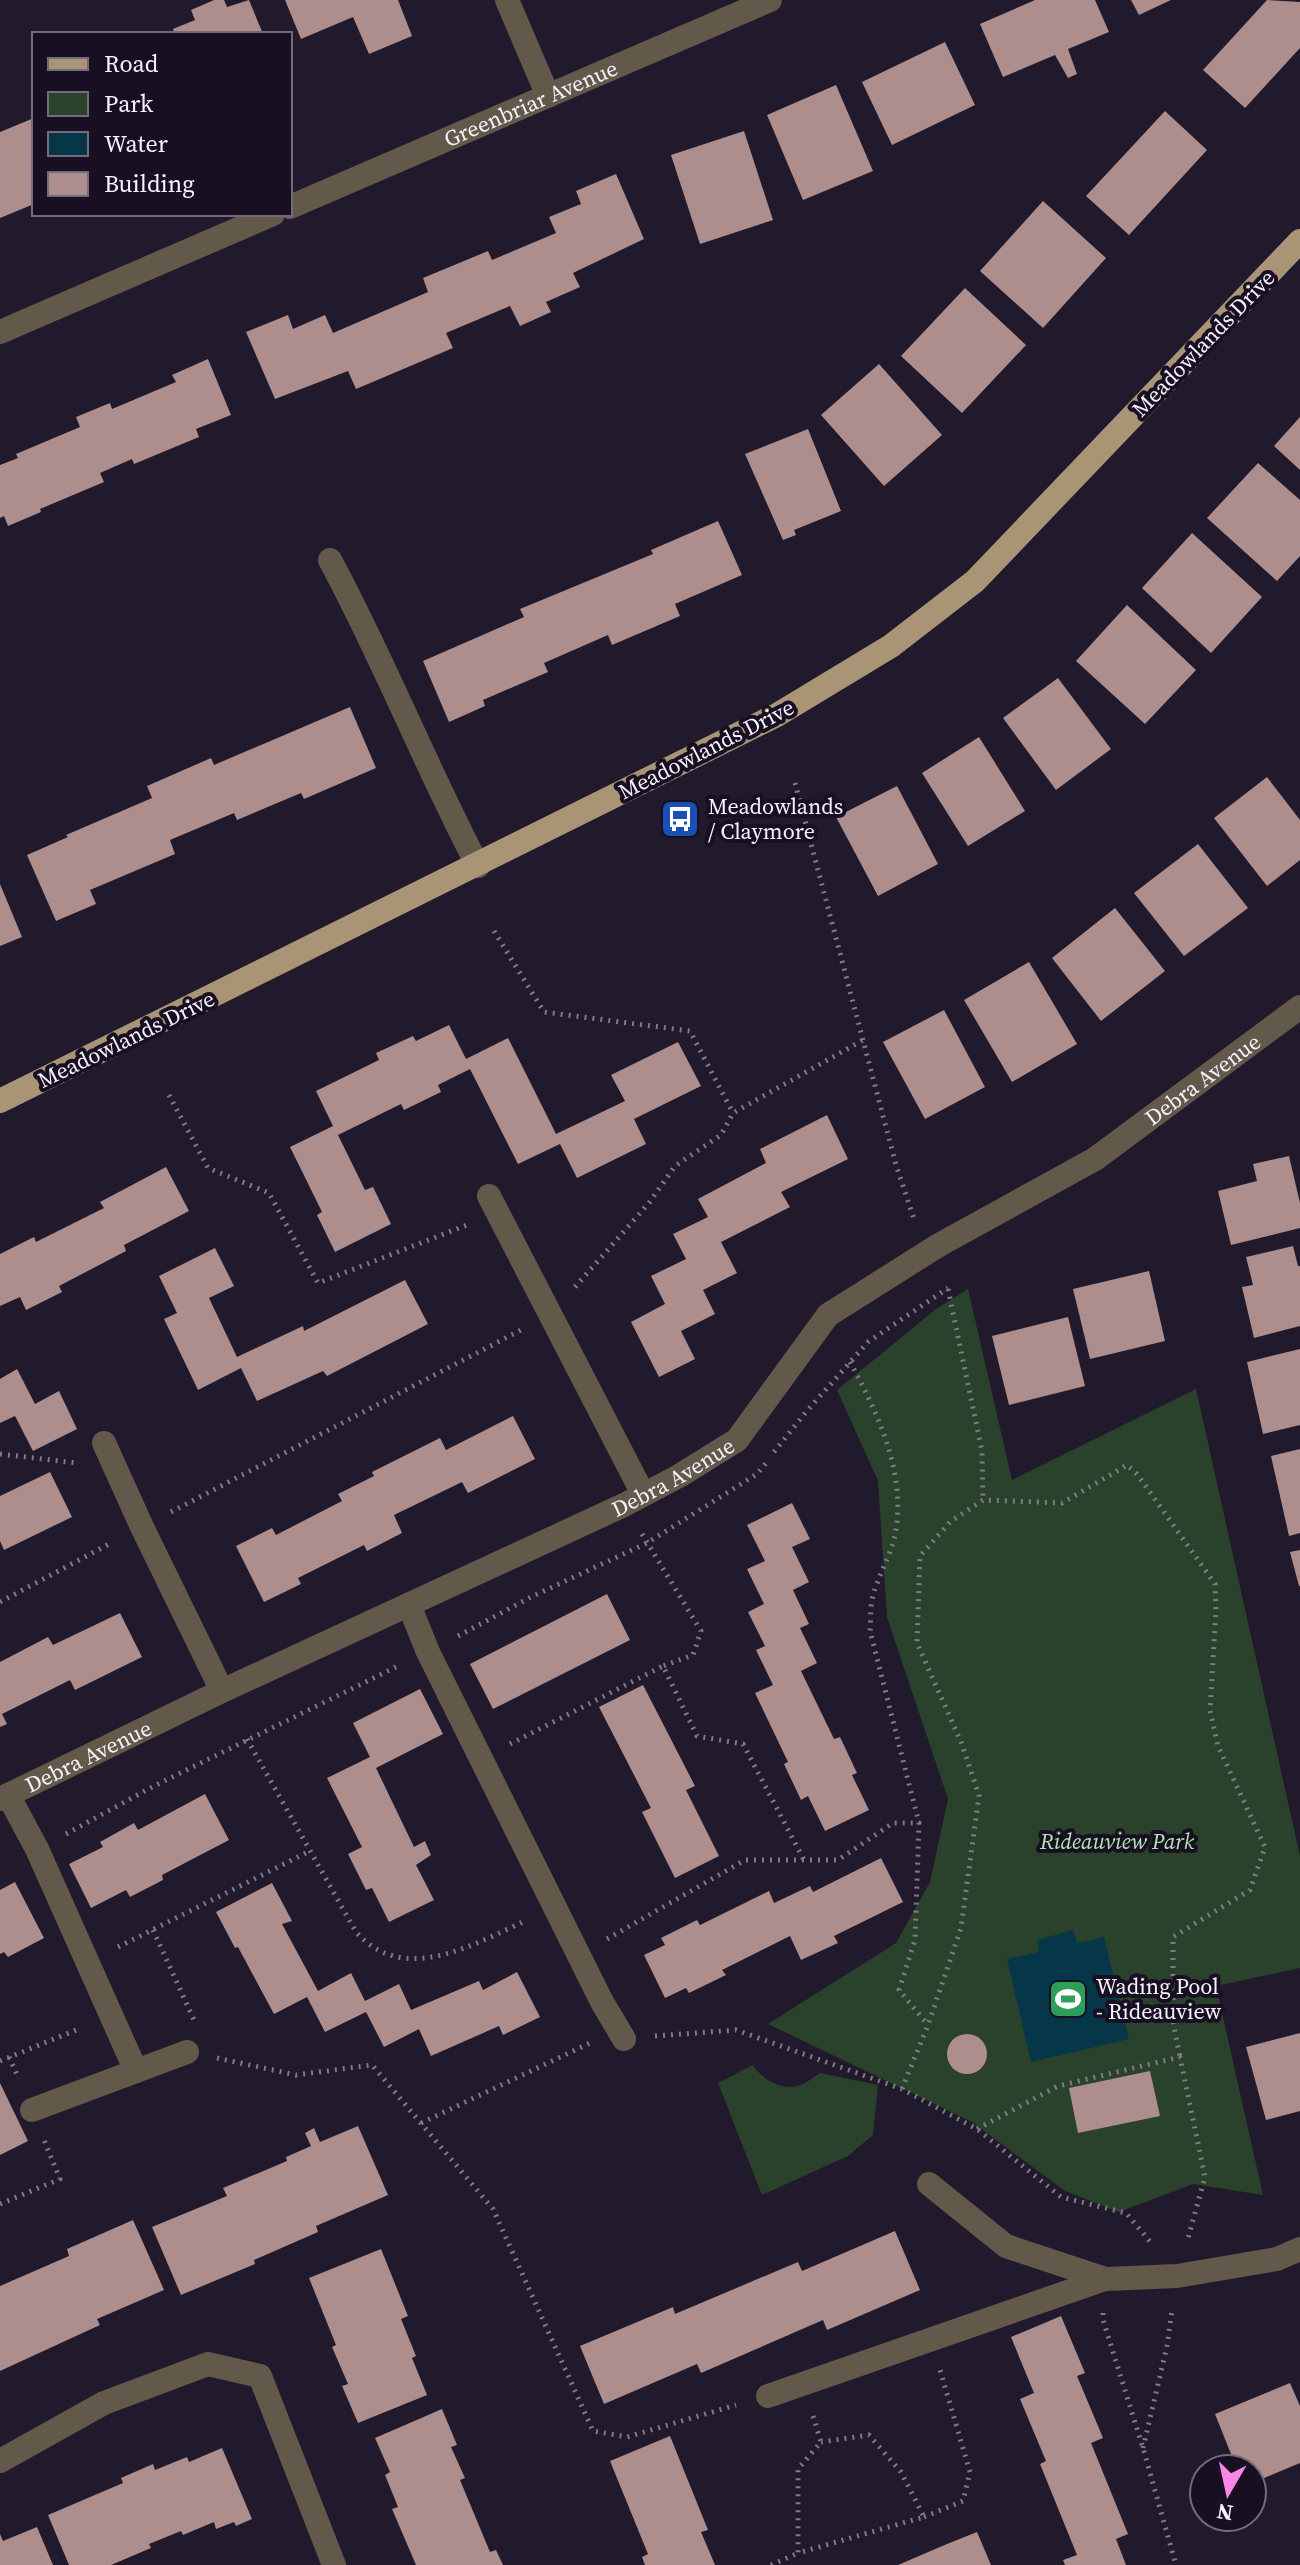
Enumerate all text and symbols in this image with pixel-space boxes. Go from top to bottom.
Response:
legend [32,32,292,216]
text: Road [104,47,159,80]
street label: Greenbriar Avenue [439,53,622,154]
text: Park [104,87,154,120]
text: Water [104,127,168,160]
text: Building [104,167,195,200]
street label: Meadowlands Drive [1125,263,1281,423]
street label: Meadowlands Drive [613,692,799,806]
place label: Meadowlands / Claymore [708,791,843,846]
bus stop icon: Meadowlands / Claymore [659,798,701,840]
street label: Meadowlands Drive [32,983,220,1095]
street label: Debra Avenue [1138,1026,1266,1132]
street label: Debra Avenue [606,1430,740,1524]
street label: Debra Avenue [20,1713,156,1800]
park label: Rideauview Park [1039,1826,1195,1856]
place label: Wading Pool - Rideauview [1096,1971,1222,2026]
sports icon: Wading Pool - Rideauview [1047,1978,1089,2020]
north arrow [1188,2453,1268,2533]
text: N [1215,2497,1235,2529]

